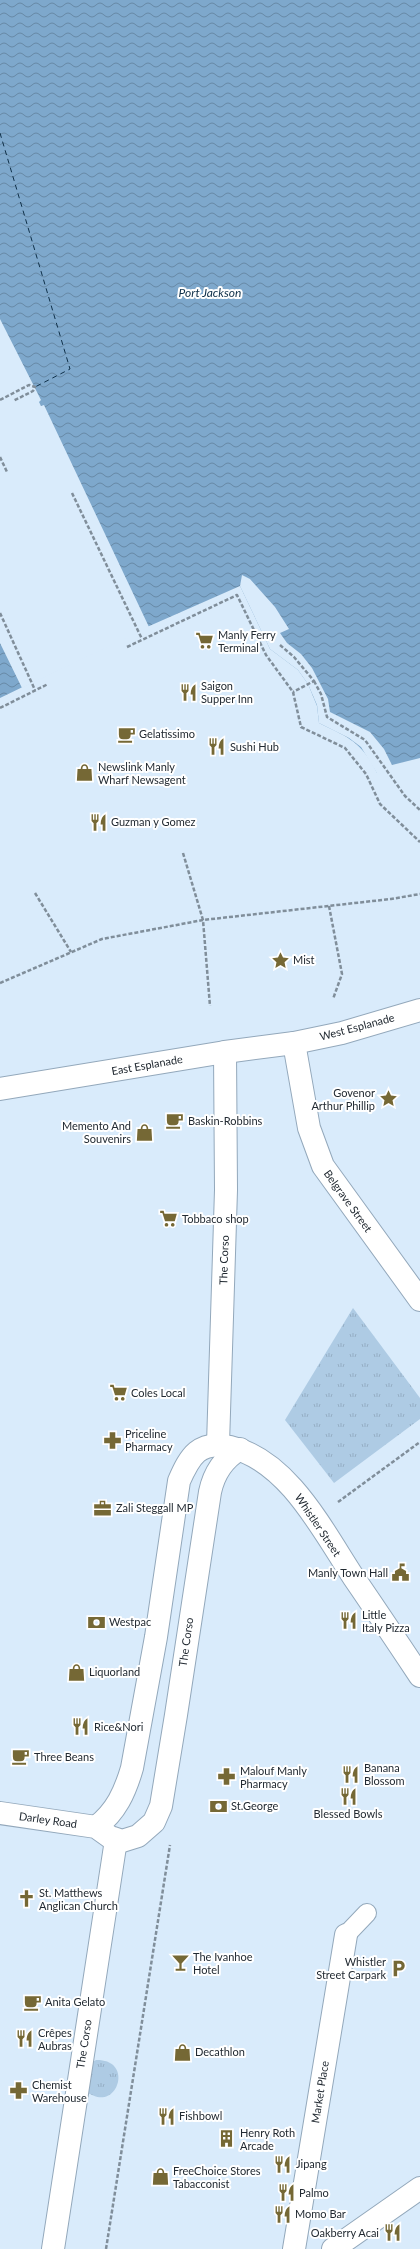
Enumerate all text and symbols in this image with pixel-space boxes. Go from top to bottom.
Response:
water label: Port Jackson [179,285,241,300]
place label: Manly Ferry Terminal [218,628,276,654]
supermarket icon: Manly Ferry Terminal [195,631,215,651]
place label: Saigon Supper Inn [201,679,253,705]
restaurant icon: Saigon Supper Inn [178,682,198,702]
cafe icon: Gelatissimo [116,724,136,744]
place label: Gelatissimo [139,727,195,740]
restaurant icon: Sushi Hub [207,737,227,757]
place label: Sushi Hub [230,740,279,753]
place label: Newslink Manly Wharf Newsagent [98,760,186,786]
shop icon: Newslink Manly Wharf Newsagent [75,763,95,783]
restaurant icon: Guzman y Gomez [88,812,108,832]
place label: Guzman y Gomez [111,815,196,828]
place icon: Mist [270,950,290,970]
place label: Mist [293,953,315,966]
street label: West Esplanade [318,1010,396,1043]
street label: East Esplanade [110,1052,184,1077]
place label: Govenor Arthur Phillip [311,1086,375,1112]
place icon: Govenor Arthur Phillip [378,1089,398,1109]
cafe icon: Baskin-Robbins [165,1111,185,1131]
place label: Baskin-Robbins [188,1114,263,1127]
place label: Memento And Souvenirs [62,1119,131,1145]
shop icon: Memento And Souvenirs [134,1122,154,1142]
street label: Belgrave Street [322,1167,375,1234]
supermarket icon: Tobbaco shop [159,1209,179,1229]
place label: Tobbaco shop [182,1212,249,1225]
street label: The Corso [216,1235,231,1285]
supermarket icon: Coles Local [108,1383,128,1403]
place label: Coles Local [131,1386,185,1399]
place label: Priceline Pharmacy [125,1427,173,1453]
pharmacy icon: Priceline Pharmacy [102,1430,122,1450]
street label: Whistler Street [293,1491,344,1559]
office icon: Zali Steggall MP [93,1498,113,1518]
place label: Zali Steggall MP [116,1501,194,1514]
public building icon: Manly Town Hall [391,1563,411,1583]
place label: Manly Town Hall [308,1566,388,1579]
place label: Little Italy Pizza [362,1608,410,1634]
restaurant icon: Little Italy Pizza [339,1611,359,1631]
bank icon: Westpac [86,1612,106,1632]
place label: Westpac [109,1615,151,1628]
street label: The Corso [176,1616,195,1667]
shop icon: Liquorland [66,1662,86,1682]
place label: Liquorland [89,1665,140,1678]
restaurant icon: Rice&Nori [71,1717,91,1737]
place label: Rice&Nori [94,1720,144,1733]
cafe icon: Three Beans [11,1747,31,1767]
place label: Three Beans [34,1750,94,1763]
place label: Banana Blossom [364,1761,405,1787]
place label: Malouf Manly Pharmacy [240,1764,307,1790]
restaurant icon: Banana Blossom [341,1764,361,1784]
pharmacy icon: Malouf Manly Pharmacy [217,1767,237,1787]
restaurant icon: Blessed Bowls [338,1786,358,1806]
bank icon: St.George [208,1796,228,1816]
place label: St.George [231,1799,279,1812]
place label: Blessed Bowls [314,1807,383,1820]
street label: Darley Road [18,1809,78,1830]
place label: St. Matthews Anglican Church [39,1886,118,1912]
church icon: St. Matthews Anglican Church [16,1889,36,1909]
place label: The Ivanhoe Hotel [193,1950,253,1976]
bar icon: The Ivanhoe Hotel [170,1953,190,1973]
place label: Whistler Street Carpark [316,1955,386,1981]
parking icon: Whistler Street Carpark [389,1958,409,1978]
cafe icon: Anita Gelato [22,1992,42,2012]
place label: Anita Gelato [45,1995,105,2008]
street label: The Corso [73,2018,94,2069]
place label: Crêpes Aubras [38,2026,72,2052]
restaurant icon: Crêpes Aubras [15,2029,35,2049]
shop icon: Decathlon [172,2042,192,2062]
place label: Decathlon [195,2045,245,2058]
street label: Market Place [308,2060,331,2124]
place label: Chemist Warehouse [32,2078,87,2104]
pharmacy icon: Chemist Warehouse [9,2081,29,2101]
restaurant icon: Fishbowl [156,2106,176,2126]
place label: Fishbowl [179,2109,222,2122]
place label: Henry Roth Arcade [240,2126,295,2152]
building icon: Henry Roth Arcade [217,2129,237,2149]
restaurant icon: Jipang [273,2154,293,2174]
place label: Jipang [296,2157,327,2170]
place label: FreeChoice Stores Tabacconist [173,2164,261,2190]
shop icon: FreeChoice Stores Tabacconist [150,2167,170,2187]
restaurant icon: Palmo [276,2183,296,2203]
place label: Palmo [299,2186,329,2199]
restaurant icon: Momo Bar [272,2204,292,2224]
place label: Momo Bar [295,2207,346,2220]
restaurant icon: Oakberry Acai [382,2223,402,2243]
place label: Oakberry Acai [311,2226,379,2239]

